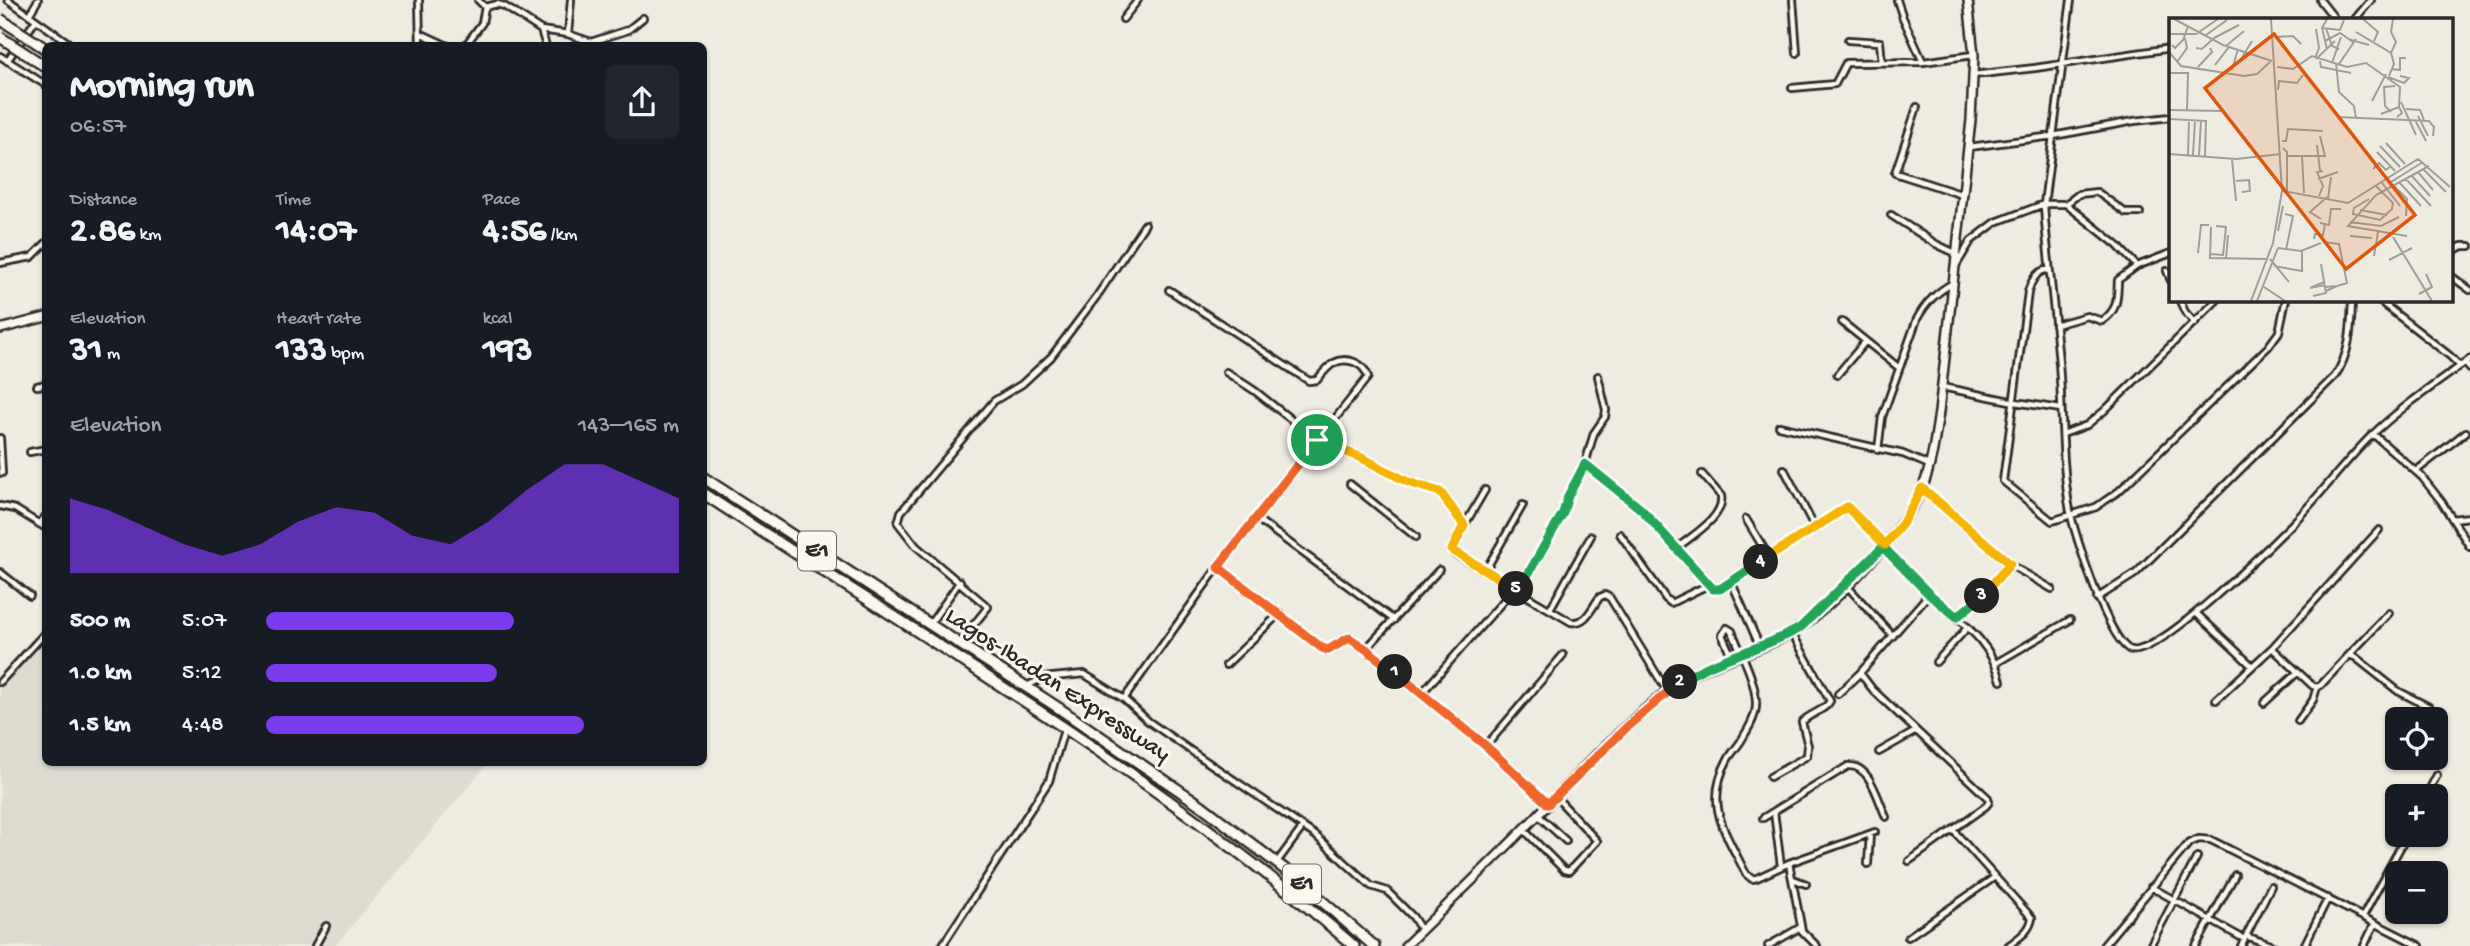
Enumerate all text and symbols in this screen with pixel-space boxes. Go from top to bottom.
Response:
inset map [2169,18,2452,301]
button: share [605,65,679,139]
text: Morning run [70,66,254,110]
text: 06:57 [70,114,126,141]
text: Distance [70,189,137,212]
text: Time [276,189,311,212]
text: Pace [483,189,520,212]
text: 2.86 [70,212,135,253]
text: 14:07 [276,212,356,253]
text: 4:56 [483,212,546,253]
text: km [135,224,162,247]
text: /km [546,224,577,247]
text: Elevation [70,308,146,331]
text: Heart rate [276,308,361,331]
text: kcal [483,308,512,331]
text: 31 [70,331,102,372]
text: 133 [276,331,327,372]
text: 193 [483,331,533,372]
text: m [102,343,120,366]
text: bpm [327,343,364,366]
pin [1287,410,1347,470]
text: Elevation [70,413,161,440]
text: 143–165 m [578,413,679,440]
icon: arrive [1298,421,1336,459]
road number: E1 [798,531,836,570]
pin: 4 [1744,544,1778,580]
text: 4 [1756,550,1765,573]
pin: 5 [1498,572,1534,606]
text: 5 [1511,577,1521,600]
pin: 3 [1965,578,2000,614]
text: 3 [1977,584,1986,607]
street label: Lagos-Ibadan Expressway [939,602,1175,770]
text: 500 m [70,608,130,635]
text: 5:07 [182,608,226,635]
pin: 1 [1378,654,1412,690]
text: 1.0 km [70,660,132,687]
text: 5:12 [182,660,222,687]
text: 1 [1391,660,1398,683]
pin: 2 [1662,664,1698,700]
text: 2 [1675,670,1684,693]
map controls [2385,707,2448,924]
button: locate [2385,707,2448,770]
text: 1.5 km [70,712,131,739]
text: 4:48 [182,712,224,739]
button: + [2385,784,2448,847]
button: − [2385,861,2448,924]
road number: E1 [1283,864,1321,904]

